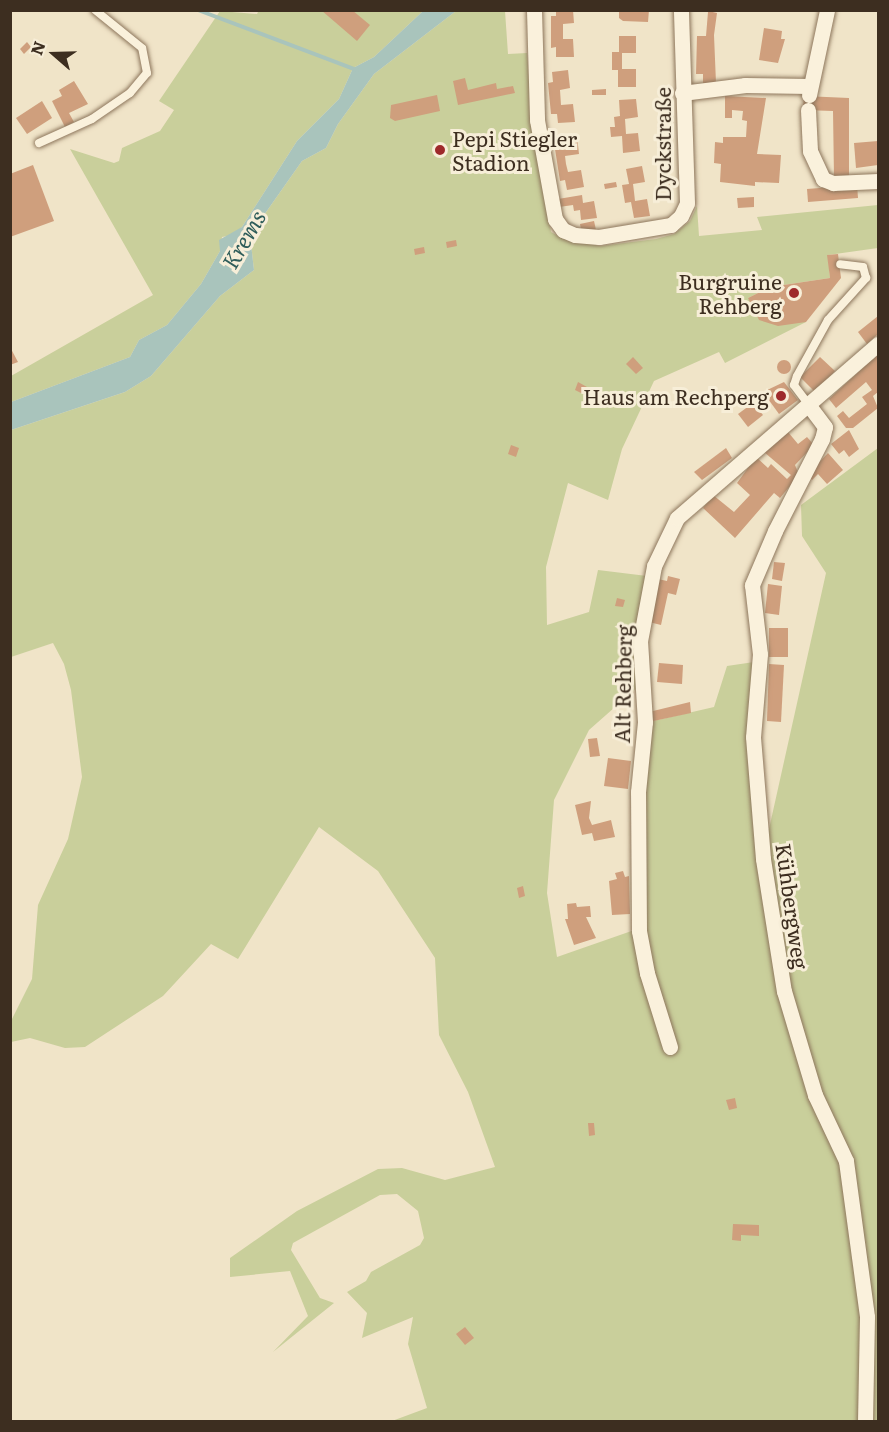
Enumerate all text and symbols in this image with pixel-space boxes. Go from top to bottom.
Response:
north arrow [24,24,84,84]
text: N [24,37,51,58]
street label: Dyckstraße [649,87,675,201]
place label: Pepi Stiegler Stadion [452,125,577,175]
marker: Pepi Stiegler Stadion [433,143,447,157]
water label: Krems [216,205,270,273]
place label: Burgruine Rehberg [678,268,782,318]
marker: Burgruine Rehberg [787,286,801,300]
place label: Haus am Rechperg [583,383,769,409]
marker: Haus am Rechperg [774,389,788,403]
street label: Alt Rehberg [608,625,636,743]
street label: Kühbergweg [772,841,814,971]

